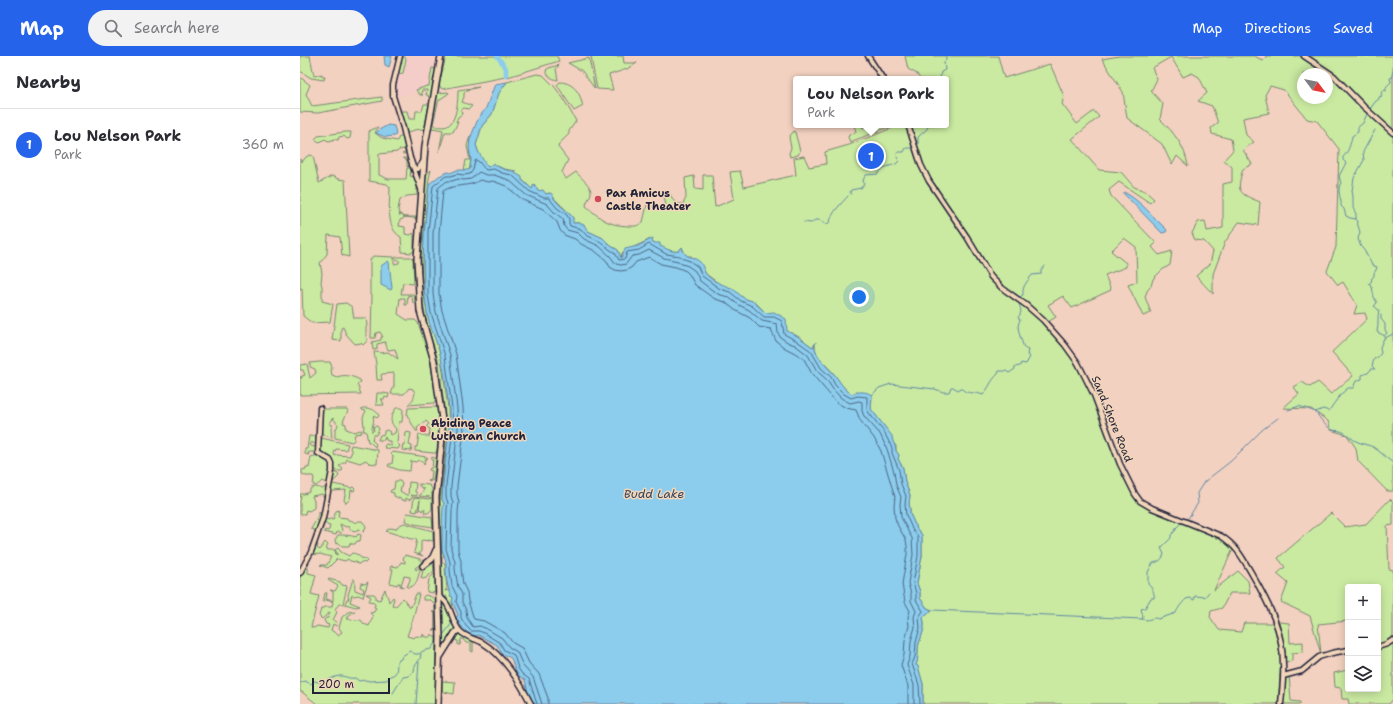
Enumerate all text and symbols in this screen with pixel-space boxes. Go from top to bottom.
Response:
search box [88,10,368,46]
text: Map [20,16,64,41]
icon: search [102,17,124,39]
text: Search here [134,18,220,38]
text: Map [1193,19,1223,37]
text: Directions [1245,19,1311,37]
text: Saved [1333,19,1373,37]
north arrow [1297,68,1333,104]
text: Nearby [16,71,81,93]
popup [793,76,949,128]
text: Lou Nelson Park [807,84,935,104]
text: Park [807,104,835,121]
text: Lou Nelson Park [54,126,181,146]
text: 1 [26,136,32,153]
text: 360 m [242,136,284,153]
pin: 1 [858,141,884,171]
text: Park [54,146,82,163]
place label: Pax Amicus Castle Theater [606,186,691,214]
marker: Pax Amicus Castle Theater [593,194,603,204]
your location [849,287,869,307]
street label: Sand Shore Road [1088,374,1136,464]
place label: Abiding Peace Lutheran Church [431,416,526,444]
marker: Abiding Peace Lutheran Church [418,424,428,434]
water label: Budd Lake [624,486,685,502]
map controls [1345,584,1381,692]
button: + [1345,584,1381,620]
button: − [1345,620,1381,656]
button: layers [1345,656,1381,692]
scale bar [312,676,390,695]
text: 200 m [318,677,354,692]

